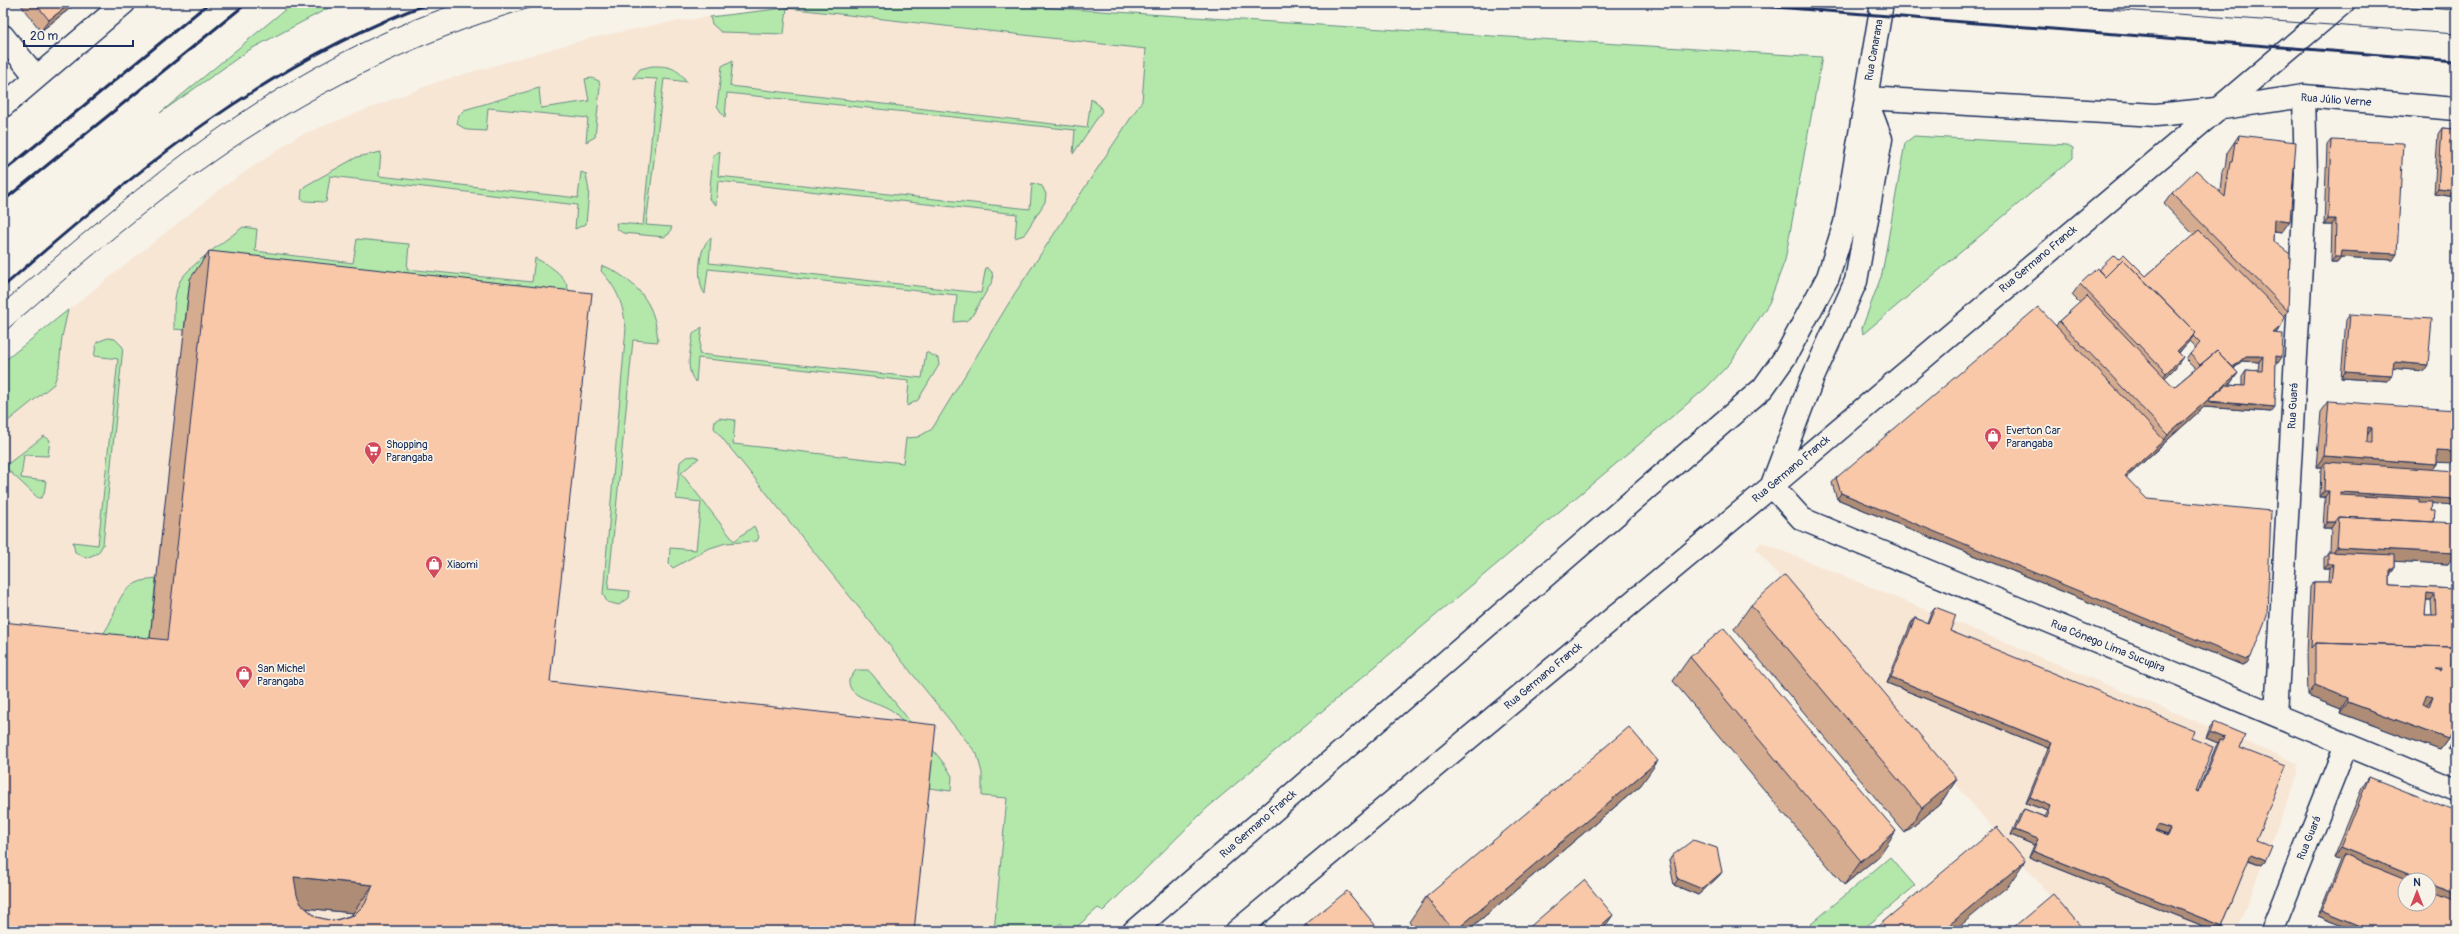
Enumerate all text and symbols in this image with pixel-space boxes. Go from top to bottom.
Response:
street label: Rua Canarana [1862,18,1886,82]
scale bar [24,22,133,48]
text: 20 m [30,29,59,44]
street label: Rua Júlio Verne [2300,91,2372,109]
street label: Rua Germano Franck [1997,223,2080,295]
street label: Rua Guará [2285,382,2301,430]
place label: Everton Car Parangaba [2006,424,2061,450]
shop icon: Everton Car Parangaba [1983,426,2003,451]
street label: Rua Germano Franck [1750,433,1833,505]
place label: Shopping Parangaba [386,438,433,464]
supermarket icon: Shopping Parangaba [363,440,383,465]
shop icon: Xiaomi [424,554,444,579]
place label: Xiaomi [447,558,478,571]
street label: Rua Cônego Lima Sucupira [2049,617,2167,675]
street label: Rua Germano Franck [1502,640,1585,712]
place label: San Michel Parangaba [257,662,305,688]
shop icon: San Michel Parangaba [234,664,254,689]
street label: Rua Germano Franck [1217,787,1299,861]
street label: Rua Guará [2294,814,2324,862]
north arrow [2397,872,2437,912]
text: N [2413,876,2421,889]

